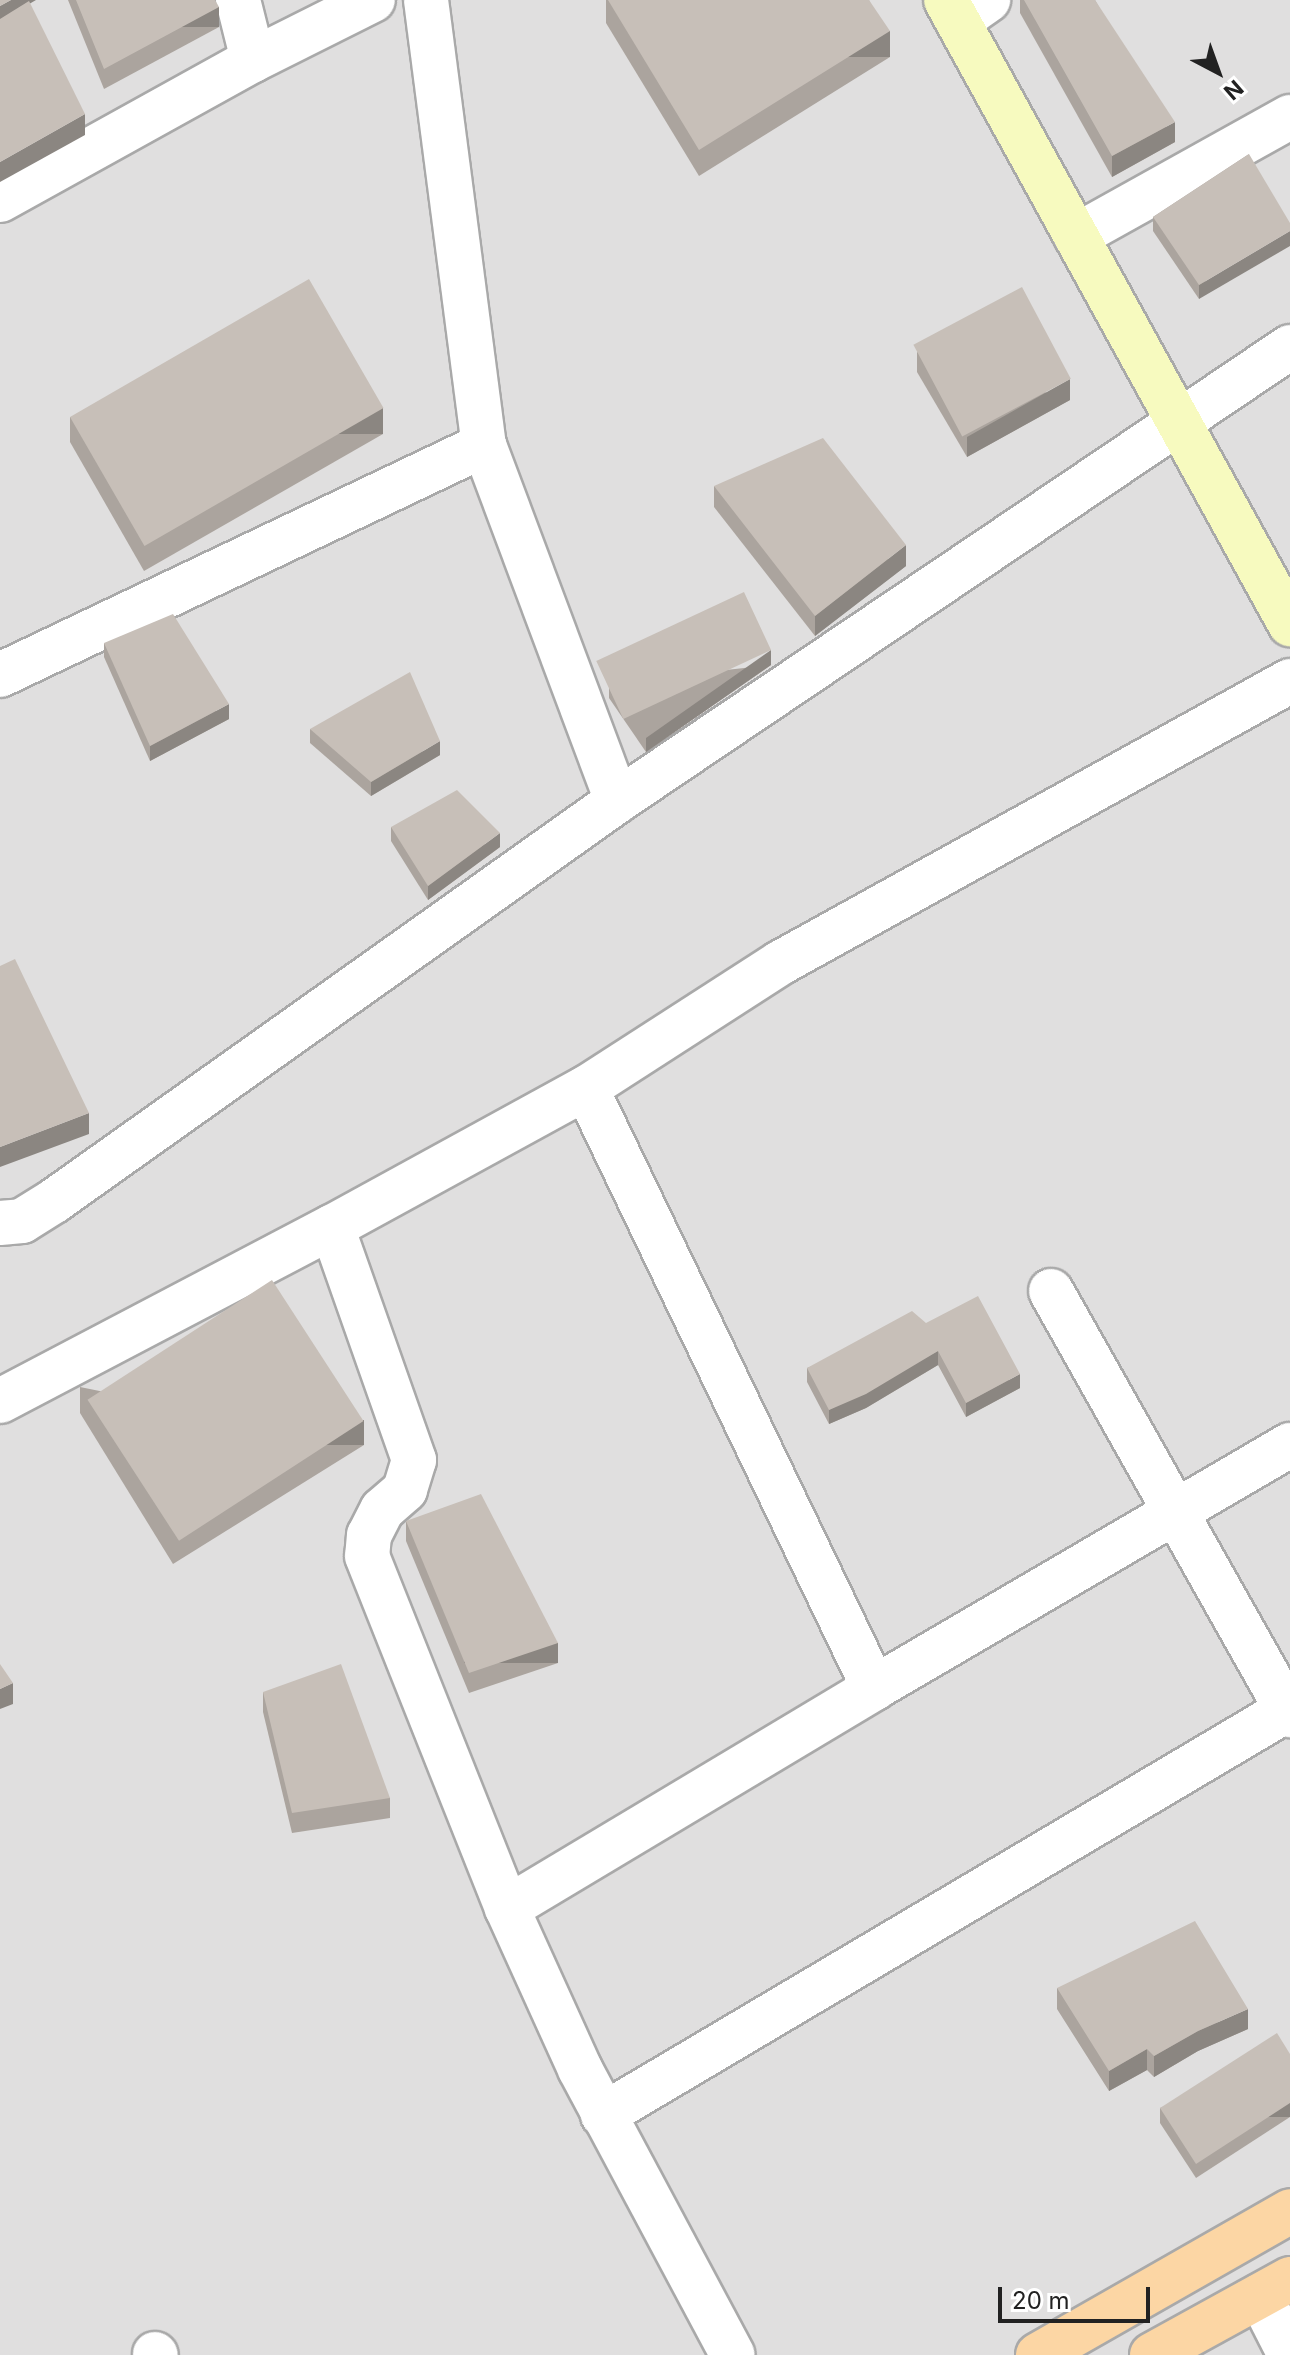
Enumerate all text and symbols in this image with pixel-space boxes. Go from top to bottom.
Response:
north arrow [1178,32,1258,112]
text: N [1219,75,1249,105]
scale bar [1002,2271,1154,2321]
text: 20 m [1012,2286,1070,2315]

